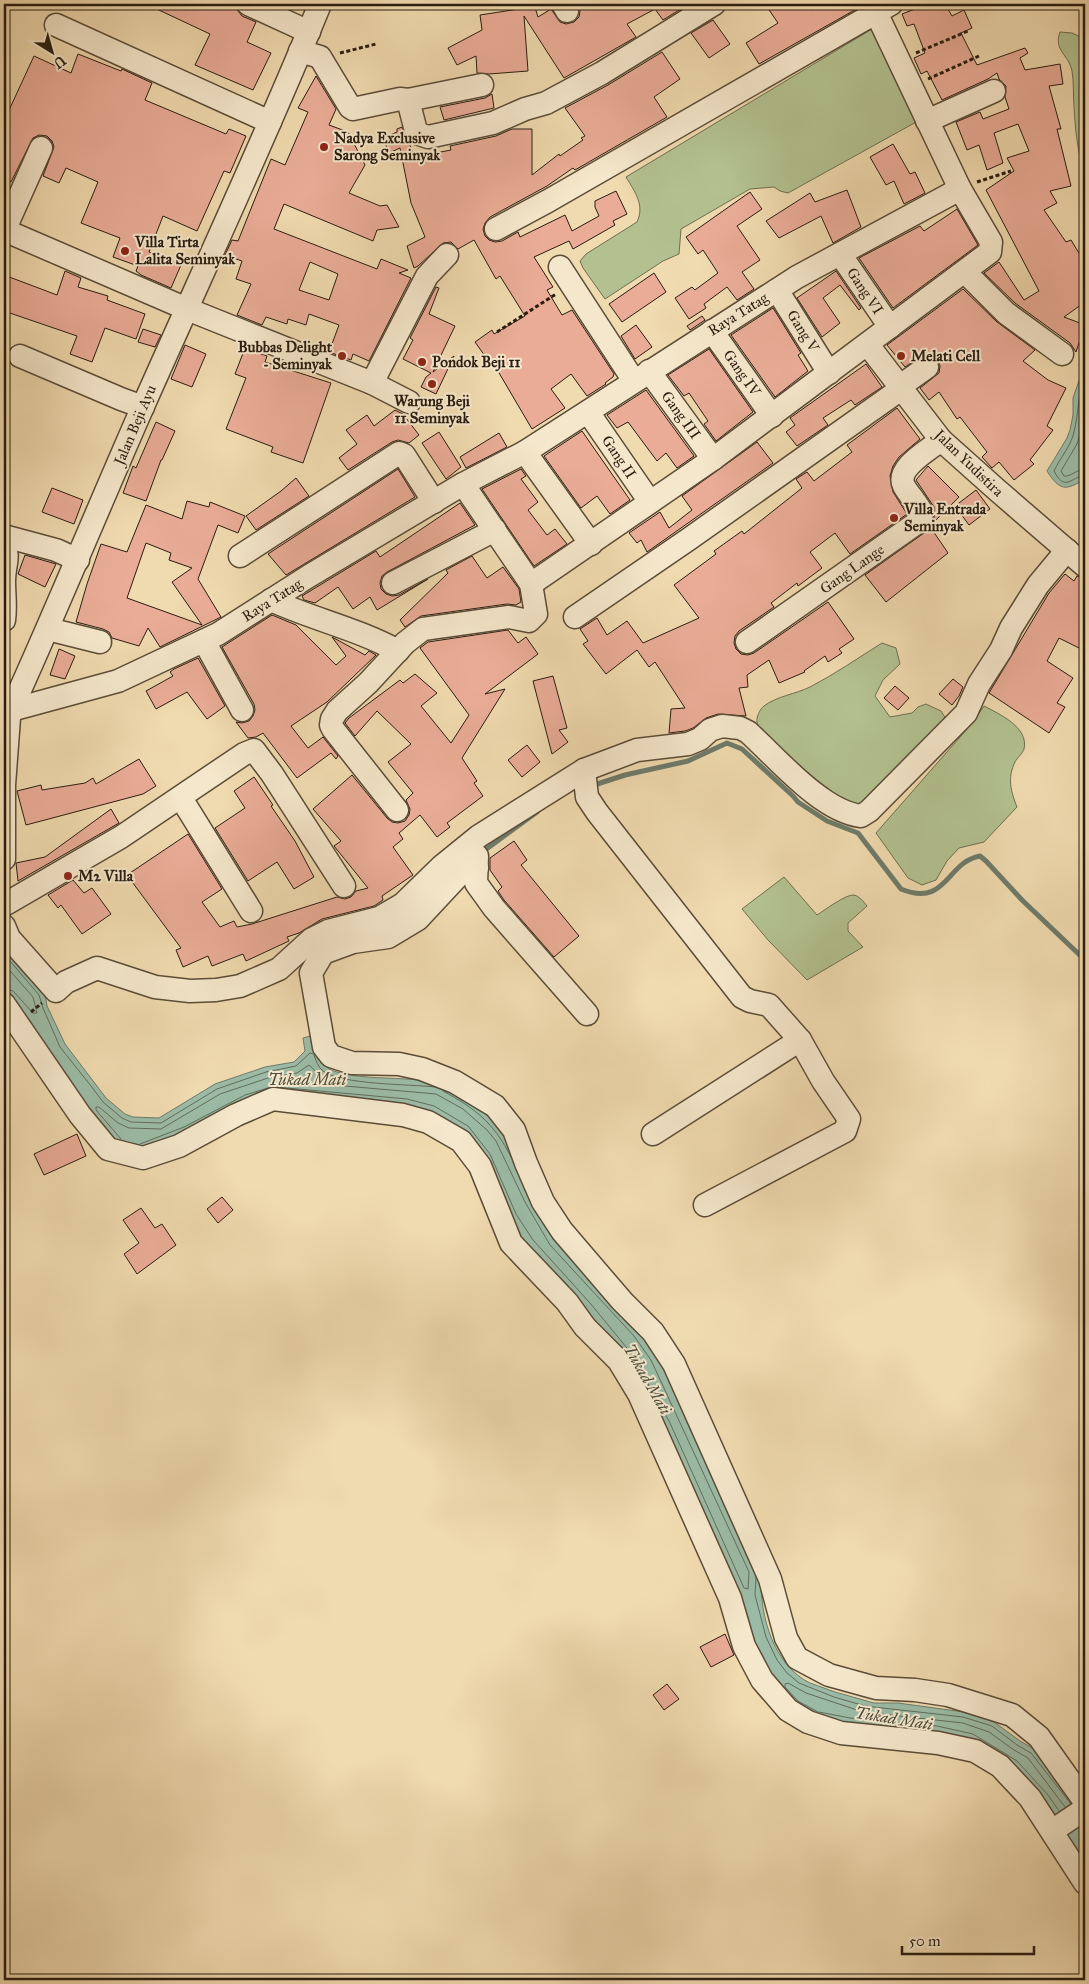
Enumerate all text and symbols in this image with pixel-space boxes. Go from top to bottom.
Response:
north arrow [28,28,78,78]
text: U [49,52,69,73]
place label: Nadya Exclusive Sarong Seminyak [334,129,441,165]
marker: Nadya Exclusive Sarong Seminyak [318,141,330,153]
place label: Villa Tirta Lalita Seminyak [134,233,236,269]
marker: Villa Tirta Lalita Seminyak [119,245,131,257]
street label: Gang VI [843,264,887,318]
street label: Raya Tatag [705,288,772,340]
street label: Gang V [783,307,823,356]
place label: Bubbas Delight - Seminyak [238,338,333,374]
street label: Gang IV [720,346,765,400]
place label: Melati Cell [911,347,981,365]
marker: Bubbas Delight - Seminyak [336,350,348,362]
marker: Melati Cell [895,350,907,362]
place label: Pondok Beji 11 [432,353,520,372]
marker: Pondok Beji 11 [416,356,428,368]
marker: Warung Beji 11 Seminyak [426,378,438,390]
street label: Jalan Beji Ayu [109,382,161,470]
street label: Gang III [658,387,704,443]
place label: Warung Beji 11 Seminyak [394,392,471,428]
street label: Jalan Yudistira [929,424,1008,501]
street label: Gang II [598,432,640,482]
place label: Villa Entrada Seminyak [903,500,987,536]
marker: Villa Entrada Seminyak [888,512,900,524]
street label: Gang Lange [816,540,888,598]
street label: Raya Tatag [239,574,306,626]
place label: M2 Villa [78,867,134,885]
marker: M2 Villa [62,870,74,882]
water label: Tukad Mati [268,1070,346,1089]
water label: Tukad Mati [620,1341,676,1418]
water label: Tukad Mati [854,1703,934,1734]
scale bar [902,1924,1034,1956]
text: 50 m [909,1932,941,1950]

